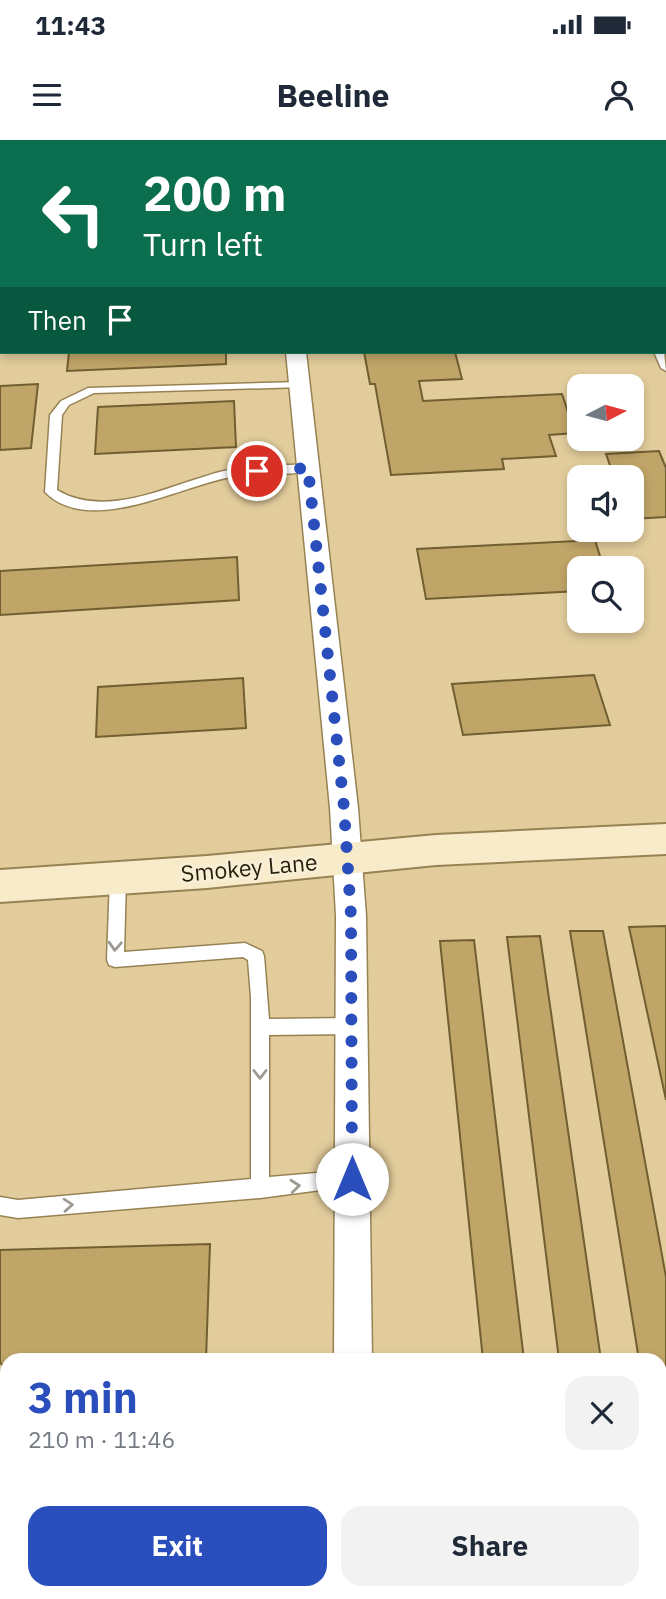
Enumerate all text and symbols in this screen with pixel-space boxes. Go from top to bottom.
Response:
text: 11:43 [35,8,106,42]
text: Beeline [276,74,390,116]
icon: menu [28,76,66,114]
icon: person [600,76,638,114]
text: 200 m [143,161,287,224]
icon: left [28,168,119,259]
text: Turn left [143,223,263,265]
icon: arrive [101,301,139,339]
text: Then [28,303,87,337]
north arrow [567,374,644,452]
map controls [567,374,644,633]
pin [227,441,287,501]
icon: arrive [238,452,276,490]
button: sound [567,465,644,542]
button: search [567,556,644,633]
street label: Smokey Lane [179,846,319,888]
one-way arrow [108,941,123,952]
one-way arrow [252,1069,268,1080]
position arrow [315,1142,389,1216]
one-way arrow [289,1178,300,1193]
one-way arrow [63,1198,74,1213]
text: 3 min [28,1370,138,1425]
button: close [565,1376,639,1450]
text: 210 m · 11:46 [28,1424,175,1454]
button: Exit [28,1506,327,1586]
button: Share [341,1506,639,1586]

